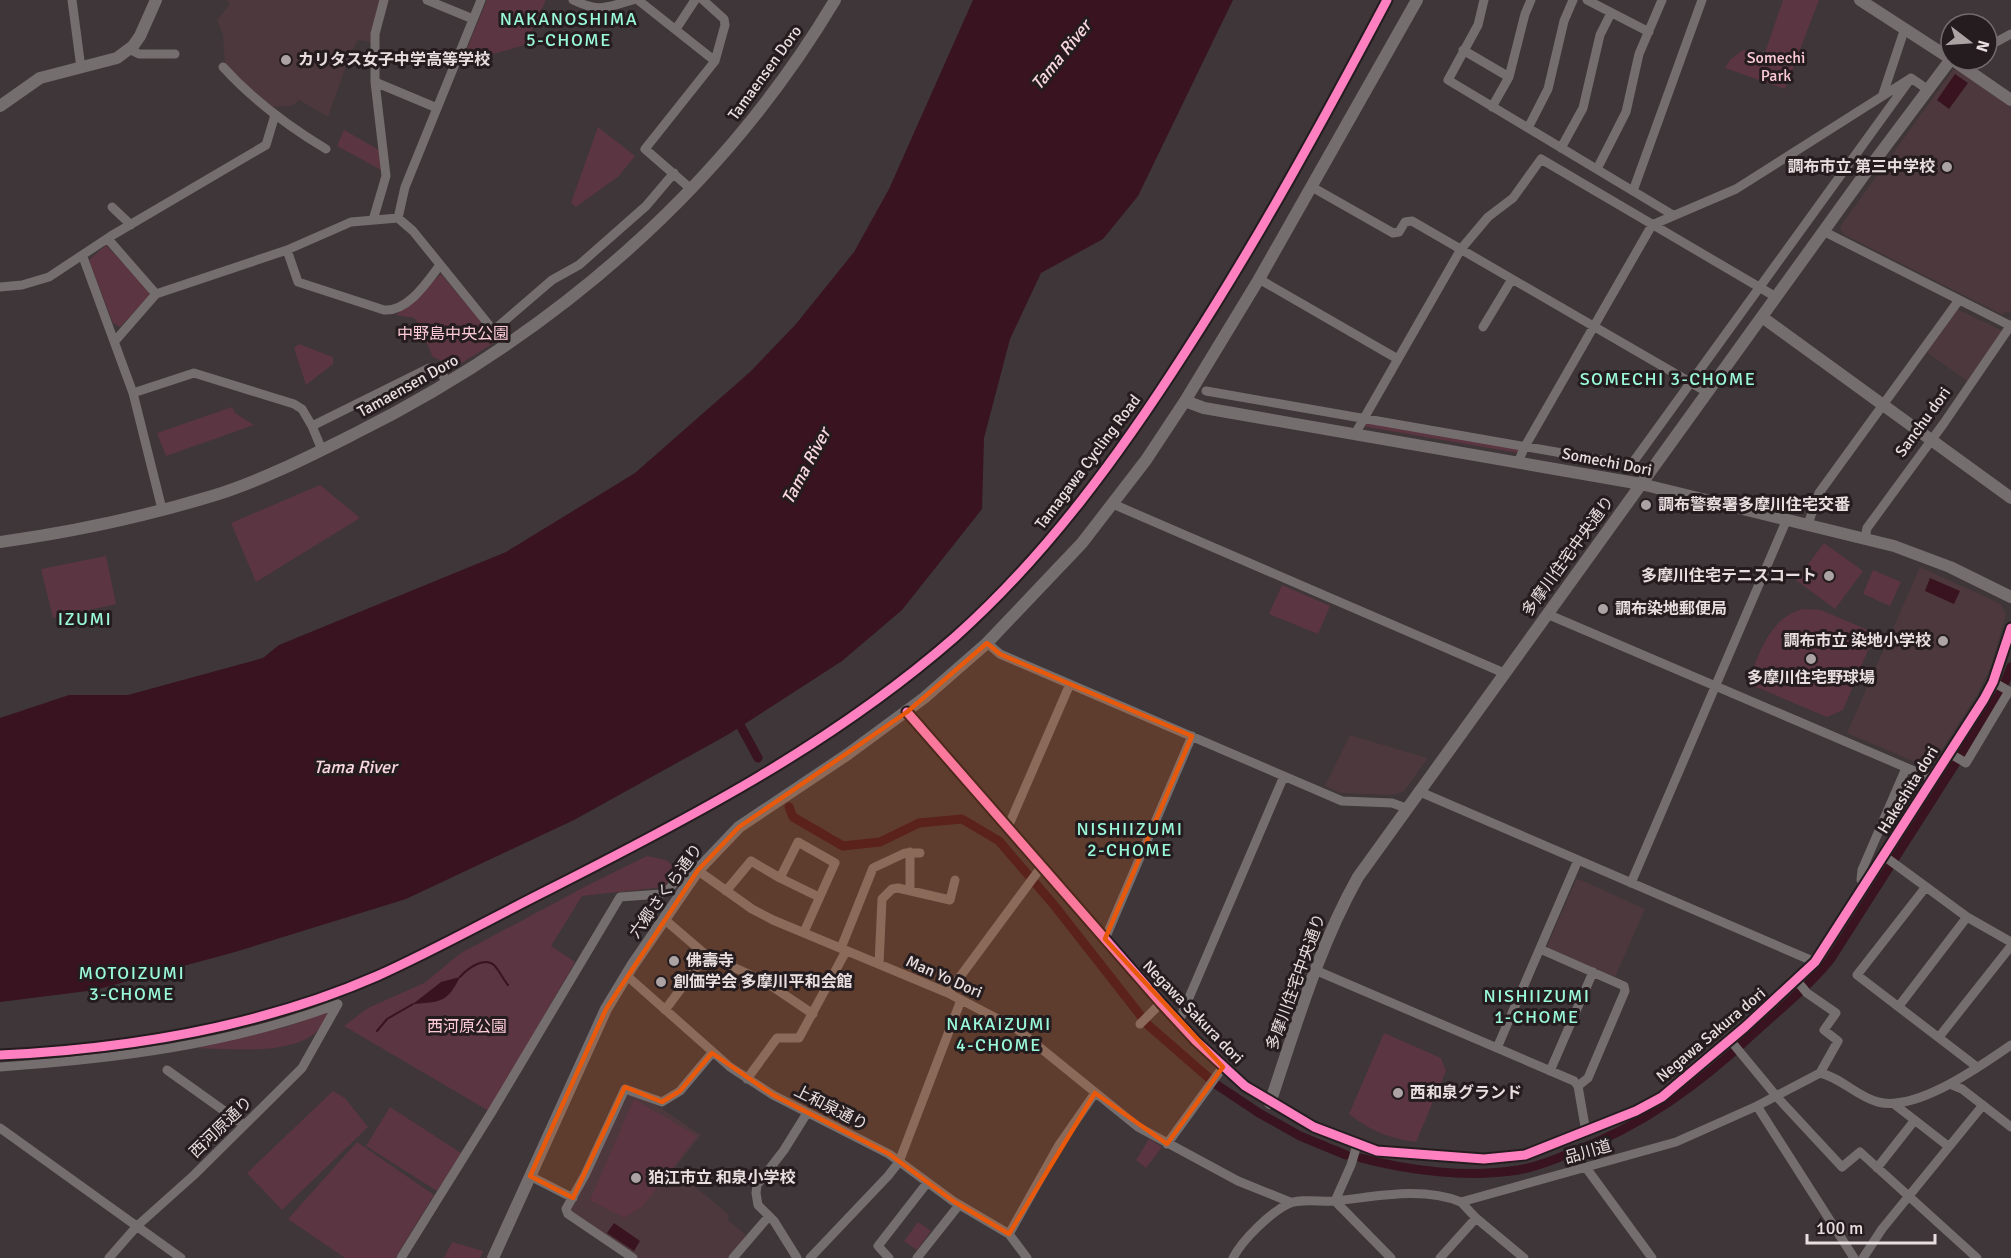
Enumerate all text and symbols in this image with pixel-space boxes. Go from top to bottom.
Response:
district label: NAKANOSHIMA 5-CHOME [500,8,638,51]
north arrow [1939,12,1999,72]
water label: Tama River [1026,14,1097,94]
street label: Tamaensen Doro [724,22,806,124]
text: N [1971,38,1994,54]
park label: Somechi Park [1747,48,1805,86]
place label: カリタス女子中学高等学校 [298,50,490,70]
marker: カリタス女子中学高等学校 [279,53,293,67]
place label: 調布市立 第三中学校 [1787,157,1935,177]
marker: 調布市立 第三中学校 [1940,160,1954,174]
park label: 中野島中央公園 [397,324,509,344]
street label: Tamaensen Doro [354,350,462,422]
district label: SOMECHI 3-CHOME [1580,368,1756,390]
street label: Sanchu dori [1891,383,1955,461]
street label: Tamagawa Cycling Road [1031,391,1145,533]
water label: Tama River [777,422,836,508]
street label: Somechi Dori [1560,443,1654,481]
street label: 多摩川住宅中央通り [1518,492,1618,620]
place label: 調布警察署多摩川住宅交番 [1658,495,1850,515]
marker: 調布警察署多摩川住宅交番 [1639,498,1653,512]
place label: 多摩川住宅テニスコート [1641,566,1817,586]
marker: 多摩川住宅テニスコート [1822,569,1836,583]
place label: 調布染地郵便局 [1615,599,1727,619]
marker: 調布染地郵便局 [1596,602,1610,616]
district label: IZUMI [58,608,112,630]
place label: 調布市立 染地小学校 [1783,631,1931,651]
marker: 調布市立 染地小学校 [1936,634,1950,648]
marker: 多摩川住宅野球場 [1804,652,1818,666]
place label: 多摩川住宅野球場 [1747,668,1875,688]
street label: Hakeshita dori [1873,743,1943,837]
water label: Tama River [313,756,399,778]
district label: NISHIIZUMI 2-CHOME [1076,818,1184,861]
street label: 六郷さくら通り [625,840,707,942]
street label: 多摩川住宅中央通り [1262,911,1330,1053]
place label: 佛壽寺 [686,951,734,971]
street label: Man Yo Dori [903,951,985,1003]
marker: 佛壽寺 [667,954,681,968]
street label: Negawa Sakura dori [1138,956,1248,1068]
district label: MOTOIZUMI 3-CHOME [79,962,185,1005]
place label: 創価学会 多摩川平和会館 [673,972,853,992]
marker: 創価学会 多摩川平和会館 [654,975,668,989]
street label: Negawa Sakura dori [1652,983,1770,1087]
district label: NISHIIZUMI 1-CHOME [1483,985,1591,1028]
district label: NAKAIZUMI 4-CHOME [946,1013,1052,1056]
park label: 西河原公園 [427,1017,507,1037]
street label: 上和泉通り [791,1081,871,1135]
place label: 西和泉グランド [1410,1083,1522,1103]
marker: 西和泉グランド [1391,1086,1405,1100]
street label: 西河原通り [185,1092,257,1162]
street label: 品川道 [1562,1136,1614,1168]
place label: 狛江市立 和泉小学校 [648,1168,796,1188]
marker: 狛江市立 和泉小学校 [629,1171,643,1185]
scale bar [1807,1207,1934,1245]
text: 100 m [1816,1217,1863,1239]

